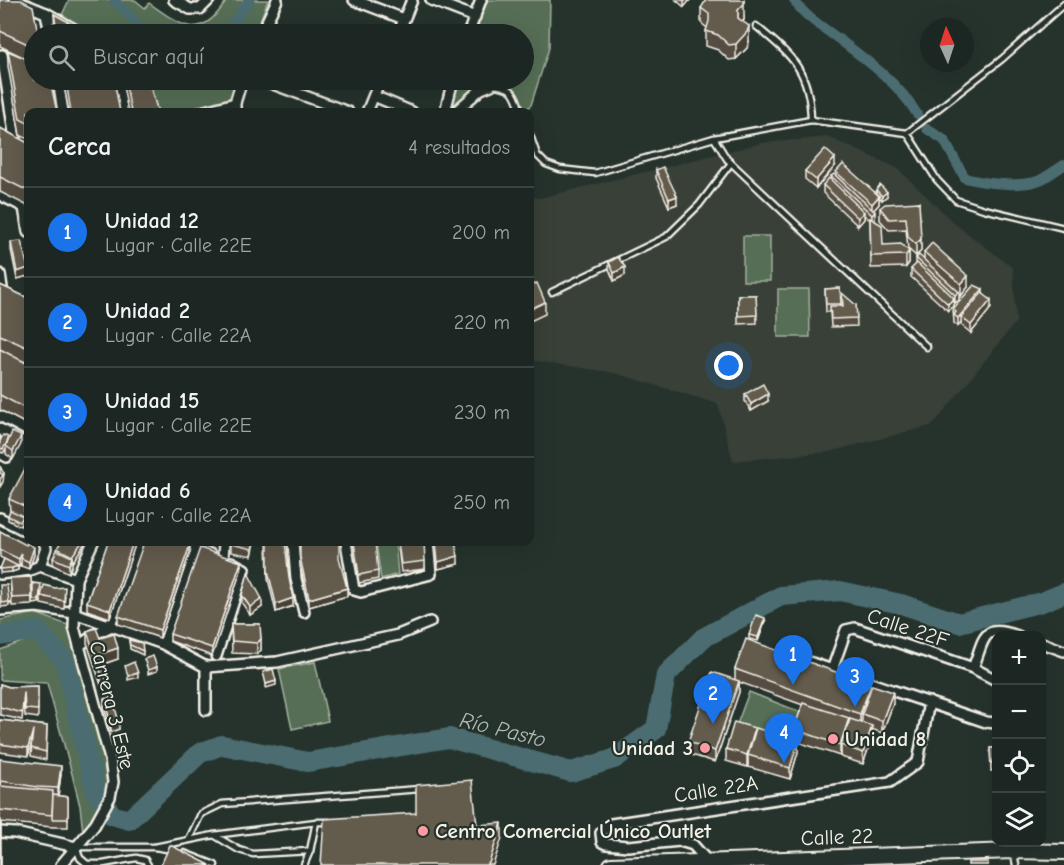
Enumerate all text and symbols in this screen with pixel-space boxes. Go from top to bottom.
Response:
north arrow [920,18,974,72]
search box [24,24,534,90]
icon: search [45,41,78,74]
text: Buscar aquí [93,44,204,70]
text: Cerca [48,132,112,162]
text: 4 resultados [408,136,510,159]
text: Unidad 12 [105,208,199,234]
text: 1 [64,221,71,244]
text: 200 m [452,221,510,244]
text: Lugar · Calle 22E [105,234,252,257]
text: Unidad 2 [105,298,190,324]
text: 2 [63,311,72,334]
text: 220 m [454,311,510,334]
text: Lugar · Calle 22A [105,324,251,347]
your location [714,351,743,380]
text: Unidad 15 [105,388,199,414]
text: 3 [63,401,72,424]
text: 230 m [454,401,510,424]
text: Lugar · Calle 22E [105,414,252,437]
text: Unidad 6 [105,478,191,504]
text: 4 [63,491,72,514]
text: 250 m [453,491,510,514]
text: Lugar · Calle 22A [105,504,251,527]
street label: Calle 22F [864,604,952,652]
map controls [992,631,1046,847]
button: + [992,631,1046,685]
pin: 1 [774,636,812,685]
street label: Carrera 3 Este [84,638,140,772]
pin: 3 [836,658,874,707]
pin: 2 [694,674,732,724]
button: − [992,685,1046,739]
water label: Río Pasto [457,707,549,753]
pin: 4 [764,714,804,763]
place label: Unidad 8 [845,727,926,751]
marker: Unidad 8 [826,732,840,746]
place label: Unidad 3 [612,736,693,760]
button: locate [992,739,1046,793]
marker: Unidad 3 [698,741,712,755]
street label: Calle 22A [672,771,760,807]
button: layers [992,793,1046,847]
place label: Centro Comercial Único Outlet [435,819,712,843]
marker: Centro Comercial Único Outlet [416,824,430,838]
street label: Calle 22 [800,824,874,850]

